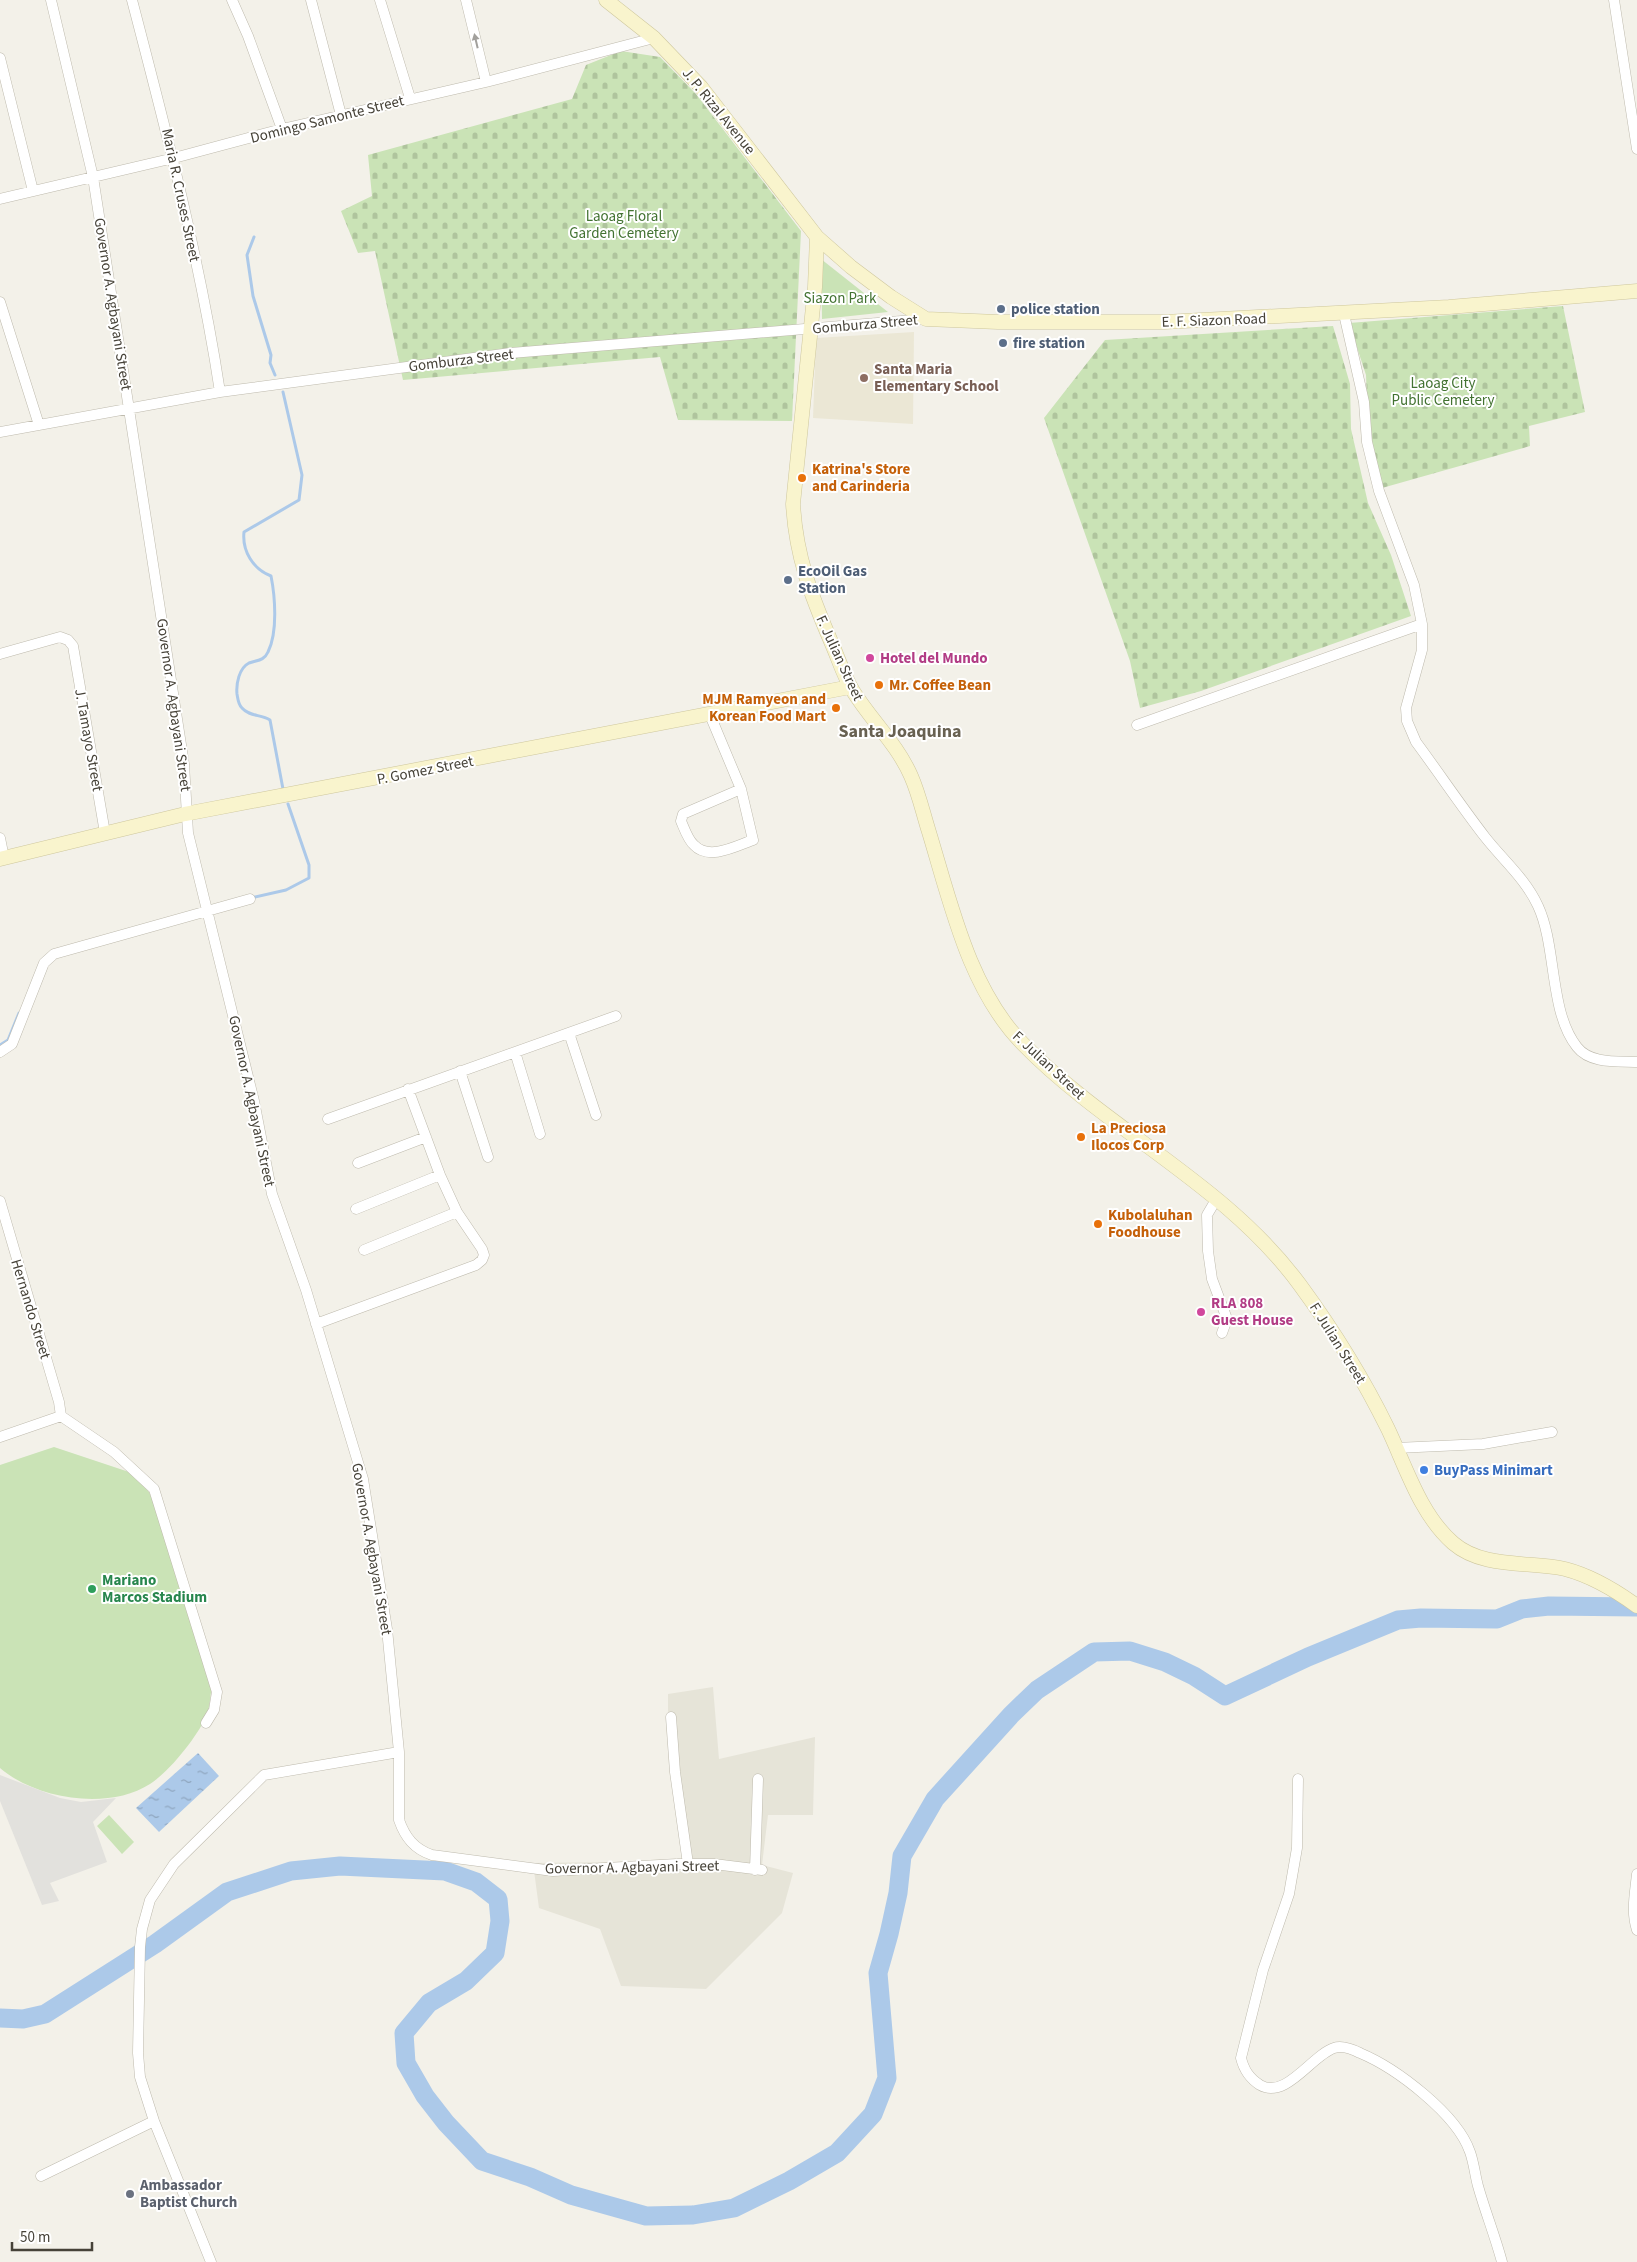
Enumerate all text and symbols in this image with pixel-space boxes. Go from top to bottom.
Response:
one-way arrow [472,33,480,48]
street label: J. P. Rizal Avenue [677,64,760,159]
street label: Domingo Samonte Street [248,90,406,149]
street label: Maria R. Cruses Street [156,127,205,264]
park label: Laoag Floral Garden Cemetery [569,206,679,244]
street label: Governor A. Agbayani Street [88,216,137,392]
park label: Siazon Park [804,288,877,309]
place label: police station [1011,299,1100,320]
marker: police station [995,303,1007,315]
street label: E. F. Siazon Road [1161,308,1267,333]
street label: Gomburza Street [812,309,919,340]
place label: fire station [1013,333,1085,354]
marker: fire station [997,337,1009,349]
street label: Gomburza Street [407,344,515,377]
place label: Santa Maria Elementary School [874,359,999,397]
marker: Santa Maria Elementary School [858,372,870,384]
park label: Laoag City Public Cemetery [1392,373,1494,411]
place label: Katrina's Store and Carinderia [812,459,911,497]
marker: Katrina's Store and Carinderia [796,472,808,484]
place label: EcoOil Gas Station [798,561,867,599]
marker: EcoOil Gas Station [782,574,794,586]
street label: F. Julian Street [811,612,869,704]
street label: Governor A. Agbayani Street [151,617,196,793]
place label: Hotel del Mundo [880,648,988,669]
marker: Hotel del Mundo [864,652,876,664]
place label: Mr. Coffee Bean [889,675,991,696]
marker: Mr. Coffee Bean [873,679,885,691]
street label: J. Tamayo Street [69,687,108,793]
place label: MJM Ramyeon and Korean Food Mart [702,689,826,727]
marker: MJM Ramyeon and Korean Food Mart [830,702,842,714]
district label: Santa Joaquina [838,719,962,744]
street label: P. Gomez Street [375,751,475,790]
street label: Governor A. Agbayani Street [223,1014,280,1189]
street label: F. Julian Street [1008,1026,1090,1105]
place label: La Preciosa Ilocos Corp [1091,1118,1166,1156]
marker: La Preciosa Ilocos Corp [1075,1131,1087,1143]
place label: Kubolaluhan Foodhouse [1108,1205,1193,1243]
marker: Kubolaluhan Foodhouse [1092,1218,1104,1230]
street label: Hernando Street [5,1257,56,1362]
place label: RLA 808 Guest House [1211,1293,1294,1331]
street label: F. Julian Street [1304,1299,1371,1388]
marker: RLA 808 Guest House [1195,1306,1207,1318]
place label: BuyPass Minimart [1434,1460,1553,1481]
street label: Governor A. Agbayani Street [346,1461,397,1637]
marker: BuyPass Minimart [1418,1464,1430,1476]
place label: Mariano Marcos Stadium [102,1570,207,1608]
marker: Mariano Marcos Stadium [86,1583,98,1595]
street label: Governor A. Agbayani Street [545,1855,719,1880]
place label: Ambassador Baptist Church [139,2175,237,2213]
marker: Ambassador Baptist Church [124,2188,136,2200]
scale bar [12,2220,92,2252]
text: 50 m [20,2227,50,2248]

